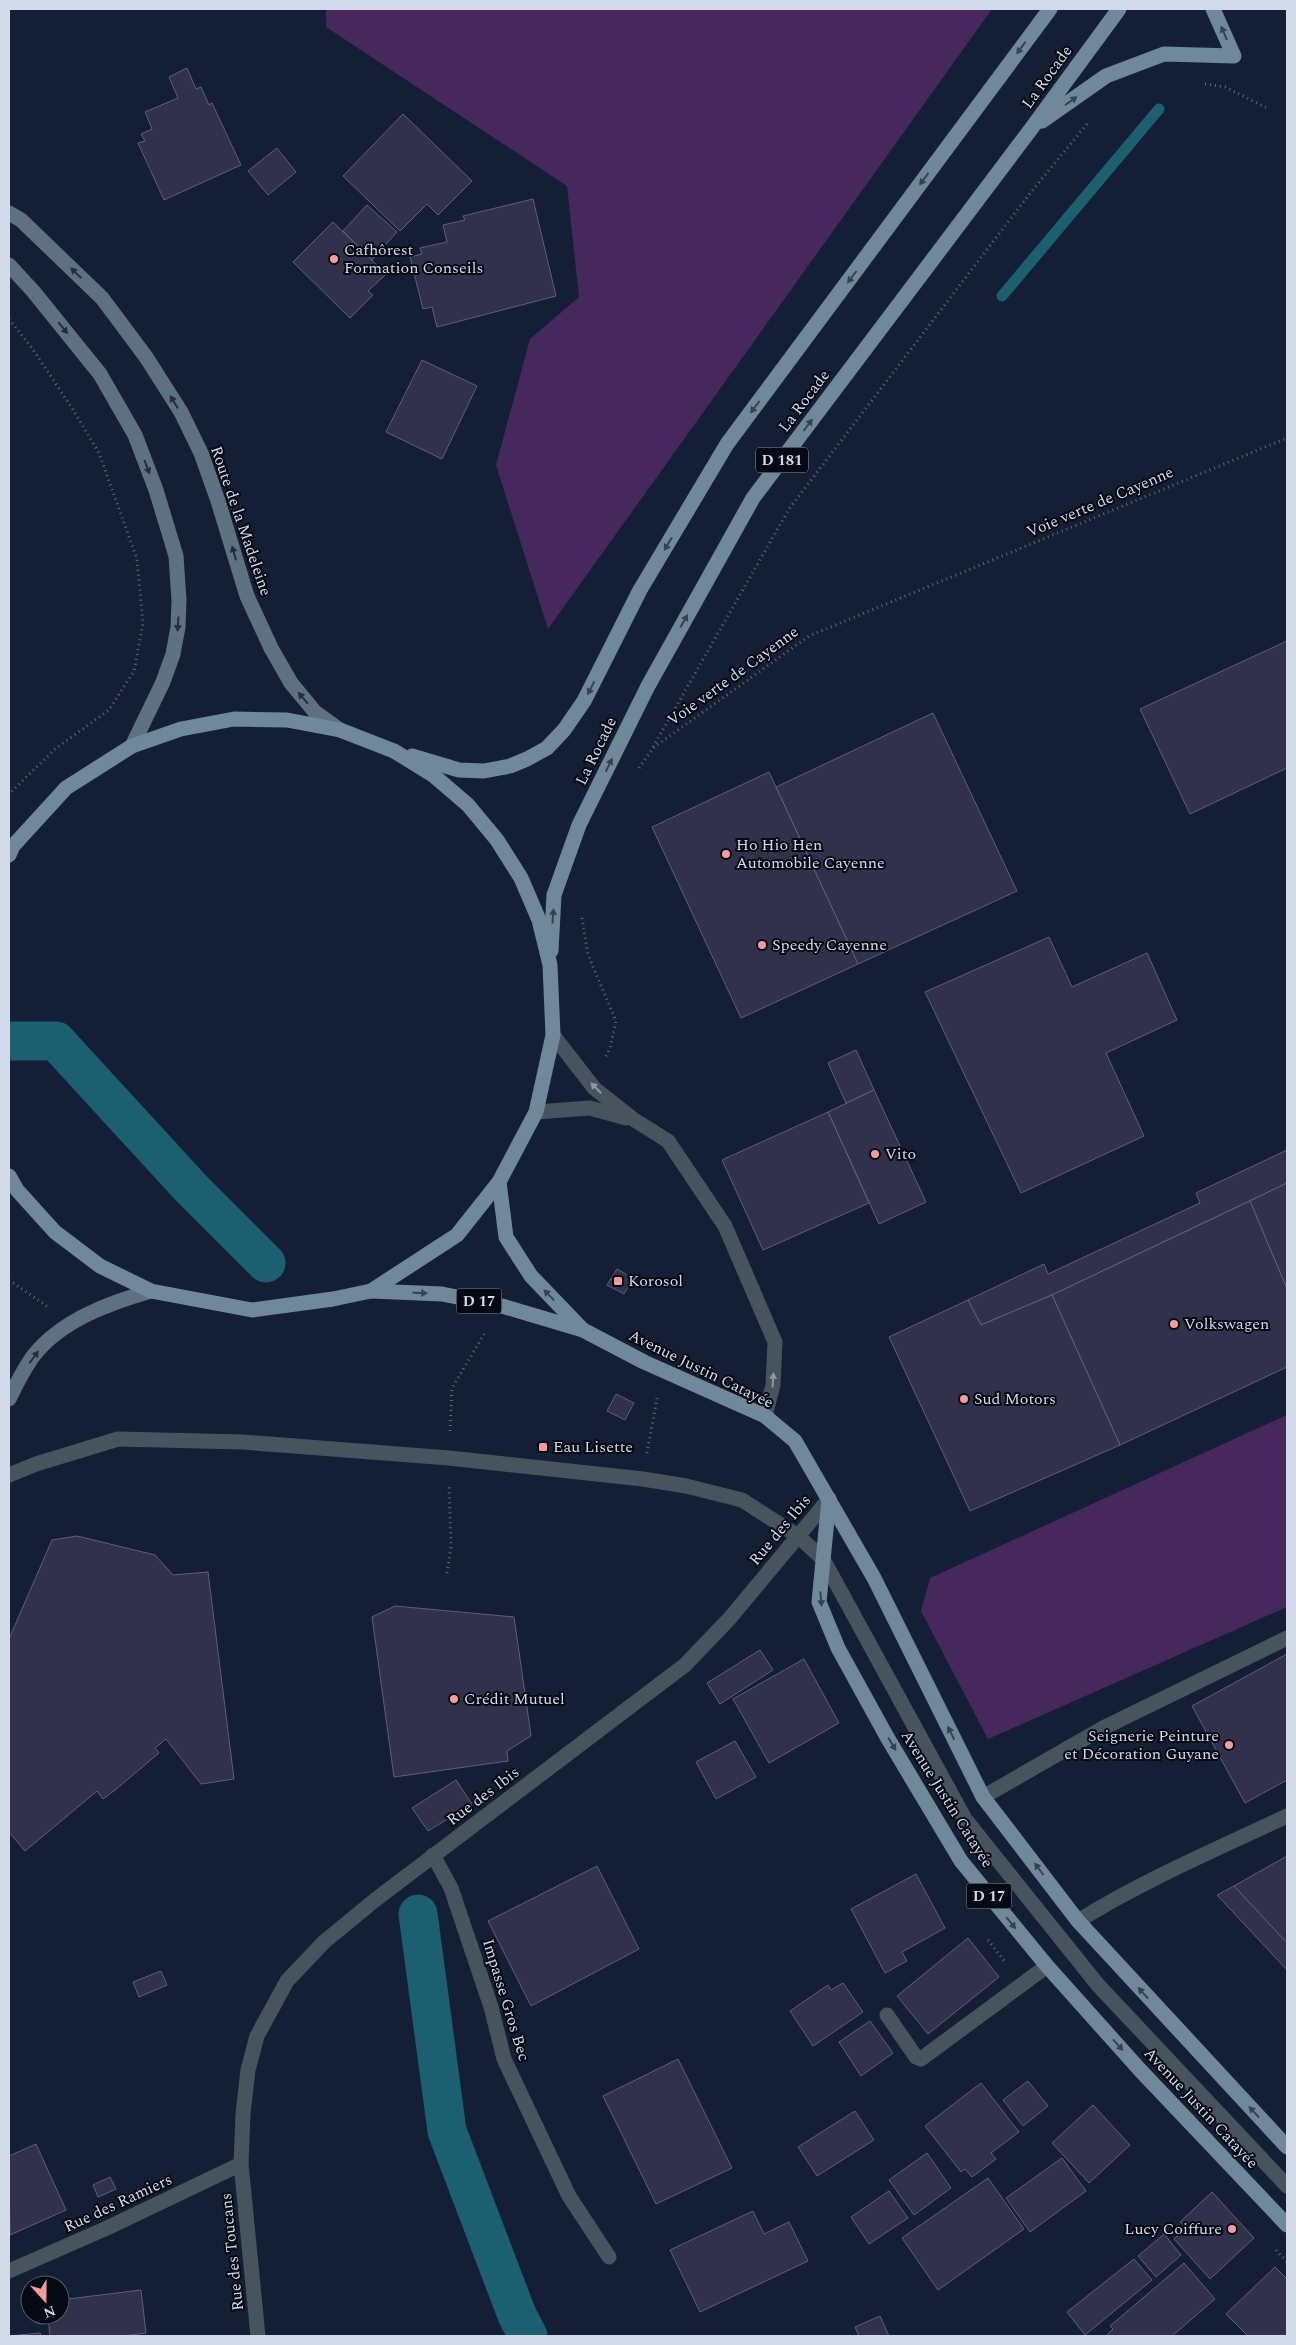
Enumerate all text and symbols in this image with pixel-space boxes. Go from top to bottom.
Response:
one-way arrow [1219,26,1227,40]
street label: La Rocade [1016,40,1078,114]
one-way arrow [1016,41,1026,55]
one-way arrow [1064,96,1077,106]
one-way arrow [919,172,930,185]
place label: Cafhôrest Formation Conseils [344,238,483,280]
marker: Cafhôrest Formation Conseils [328,253,340,265]
one-way arrow [71,267,83,279]
one-way arrow [846,270,857,283]
one-way arrow [58,322,69,335]
street label: La Rocade [772,364,836,438]
one-way arrow [170,395,179,409]
one-way arrow [749,400,760,413]
one-way arrow [803,418,813,432]
street label: Route de la Madeleine [204,443,278,599]
road number: D 181 [756,448,808,472]
one-way arrow [144,459,151,474]
street label: Voie verte de Cayenne [1023,460,1177,544]
one-way arrow [663,538,672,551]
one-way arrow [229,545,237,560]
one-way arrow [680,614,688,628]
one-way arrow [173,617,181,633]
street label: Voie verte de Cayenne [662,620,804,732]
one-way arrow [587,680,595,695]
one-way arrow [298,692,309,704]
street label: La Rocade [569,713,623,789]
one-way arrow [605,758,613,772]
place label: Ho Hio Hen Automobile Cayenne [736,833,885,875]
marker: Ho Hio Hen Automobile Cayenne [720,848,732,860]
one-way arrow [549,908,557,924]
place label: Speedy Cayenne [772,933,887,957]
marker: Speedy Cayenne [756,939,768,951]
one-way arrow [590,1082,602,1094]
place label: Vito [885,1142,916,1166]
marker: Vito [869,1148,881,1160]
place label: Korosol [628,1269,683,1293]
marker: Korosol [612,1275,624,1287]
road number: D 17 [456,1288,502,1314]
one-way arrow [412,1289,428,1297]
one-way arrow [543,1289,555,1301]
place label: Volkswagen [1184,1312,1269,1336]
marker: Volkswagen [1168,1318,1180,1330]
street label: Avenue Justin Catayée [624,1323,778,1415]
one-way arrow [29,1350,39,1364]
one-way arrow [769,1371,777,1387]
place label: Sud Motors [974,1387,1056,1411]
marker: Sud Motors [958,1393,970,1405]
place label: Eau Lisette [553,1435,633,1459]
marker: Eau Lisette [537,1441,549,1453]
street label: Rue des Ibis [743,1489,817,1571]
one-way arrow [817,1592,825,1608]
place label: Crédit Mutuel [464,1687,565,1711]
marker: Crédit Mutuel [448,1693,460,1705]
place label: Seignerie Peinture et Décoration Guyane [1064,1724,1219,1766]
street label: Avenue Justin Catayée [895,1725,999,1873]
one-way arrow [947,1726,955,1740]
one-way arrow [887,1738,896,1751]
marker: Seignerie Peinture et Décoration Guyane [1223,1739,1235,1751]
street label: Rue des Ibis [441,1761,525,1831]
one-way arrow [1033,1863,1044,1876]
road number: D 17 [966,1884,1012,1908]
one-way arrow [1006,1916,1017,1929]
street label: Impasse Gros Bec [476,1936,536,2064]
one-way arrow [1137,1988,1149,2000]
one-way arrow [1112,2038,1124,2050]
street label: Avenue Justin Catayée [1138,2042,1264,2174]
one-way arrow [1248,2106,1260,2118]
street label: Rue des Ramiers [60,2167,176,2239]
street label: Rue des Toucans [214,2192,250,2312]
place label: Lucy Coiffure [1124,2217,1222,2241]
marker: Lucy Coiffure [1226,2223,1238,2235]
north arrow [20,2275,70,2325]
text: N [40,2300,59,2324]

